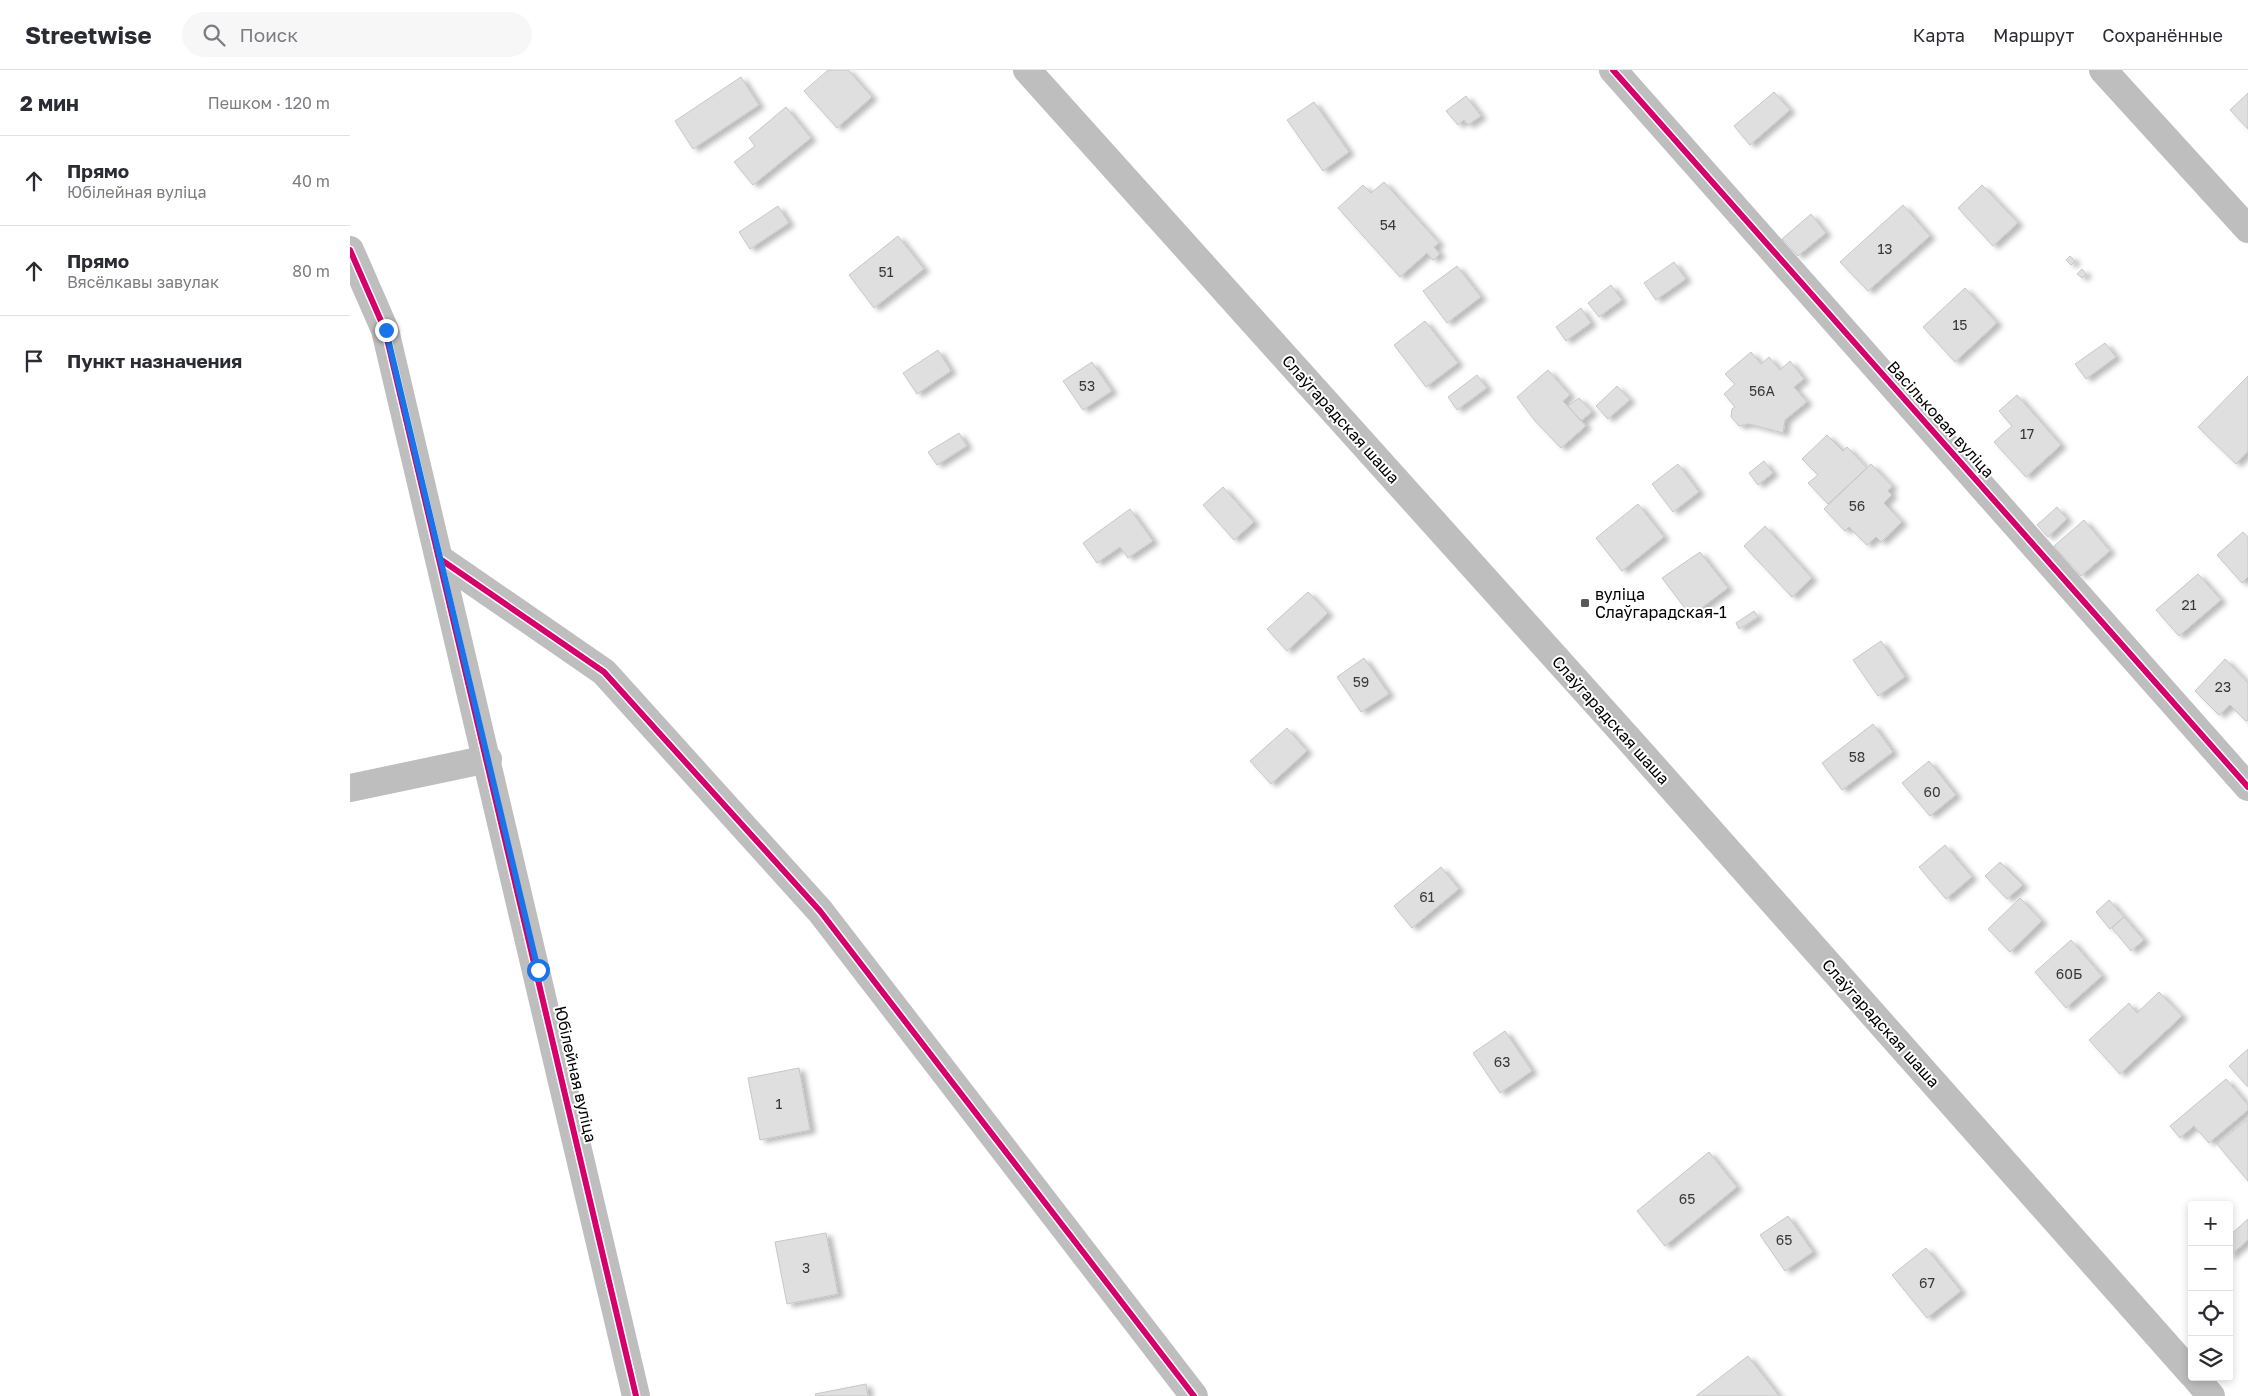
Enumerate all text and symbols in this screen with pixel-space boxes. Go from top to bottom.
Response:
search box [182,12,532,57]
text: Streetwise [25,20,152,49]
icon: search [200,21,228,49]
text: Поиск [240,23,298,46]
text: Карта [1913,24,1965,46]
text: Маршрут [1993,24,2074,46]
text: Сохранённые [2102,24,2223,46]
text: 2 мин [20,90,79,116]
text: Пешком · 120 m [208,93,330,113]
text: Прямо [67,159,129,182]
icon: ahead [20,167,48,195]
text: 40 m [292,171,330,191]
text: Юбілейная вуліца [67,182,206,202]
house number: 54 [1380,216,1396,233]
house number: 13 [1878,240,1892,257]
text: Прямо [67,249,129,272]
icon: ahead [20,257,48,285]
text: 80 m [292,261,330,281]
house number: 51 [879,263,894,280]
text: Вясёлкавы завулак [67,272,219,292]
house number: 15 [1953,316,1967,333]
route end [375,319,398,342]
icon: arrive [20,347,48,375]
text: Пункт назначения [67,349,242,372]
street label: Слаўгарадская шаша [1278,351,1404,487]
street label: Васільковая вуліца [1883,356,1999,482]
house number: 53 [1079,377,1095,394]
house number: 56А [1749,382,1776,399]
house number: 17 [2020,425,2034,442]
house number: 56 [1849,497,1865,514]
place label: вуліца Слаўгарадская-1 [1595,584,1727,622]
house number: 21 [2182,596,2197,613]
marker: вуліца Слаўгарадская-1 [1579,597,1591,609]
street label: Слаўгарадская шаша [1548,652,1674,788]
house number: 59 [1353,673,1369,690]
house number: 23 [2215,678,2231,695]
house number: 58 [1849,748,1865,765]
house number: 60 [1923,783,1941,800]
house number: 61 [1419,888,1435,905]
street label: Слаўгарадская шаша [1818,955,1944,1091]
route start [527,959,550,982]
house number: 60Б [2056,965,2082,982]
street label: Юбілейная вуліца [551,1004,601,1144]
house number: 63 [1494,1053,1510,1070]
house number: 1 [776,1095,783,1112]
house number: 65 [1679,1190,1695,1207]
map controls [2188,1201,2233,1381]
button: + [2188,1201,2233,1246]
house number: 65 [1776,1231,1792,1248]
button: − [2188,1246,2233,1291]
house number: 3 [802,1259,810,1276]
house number: 67 [1919,1274,1935,1291]
button: locate [2188,1291,2233,1336]
button: layers [2188,1336,2233,1381]

